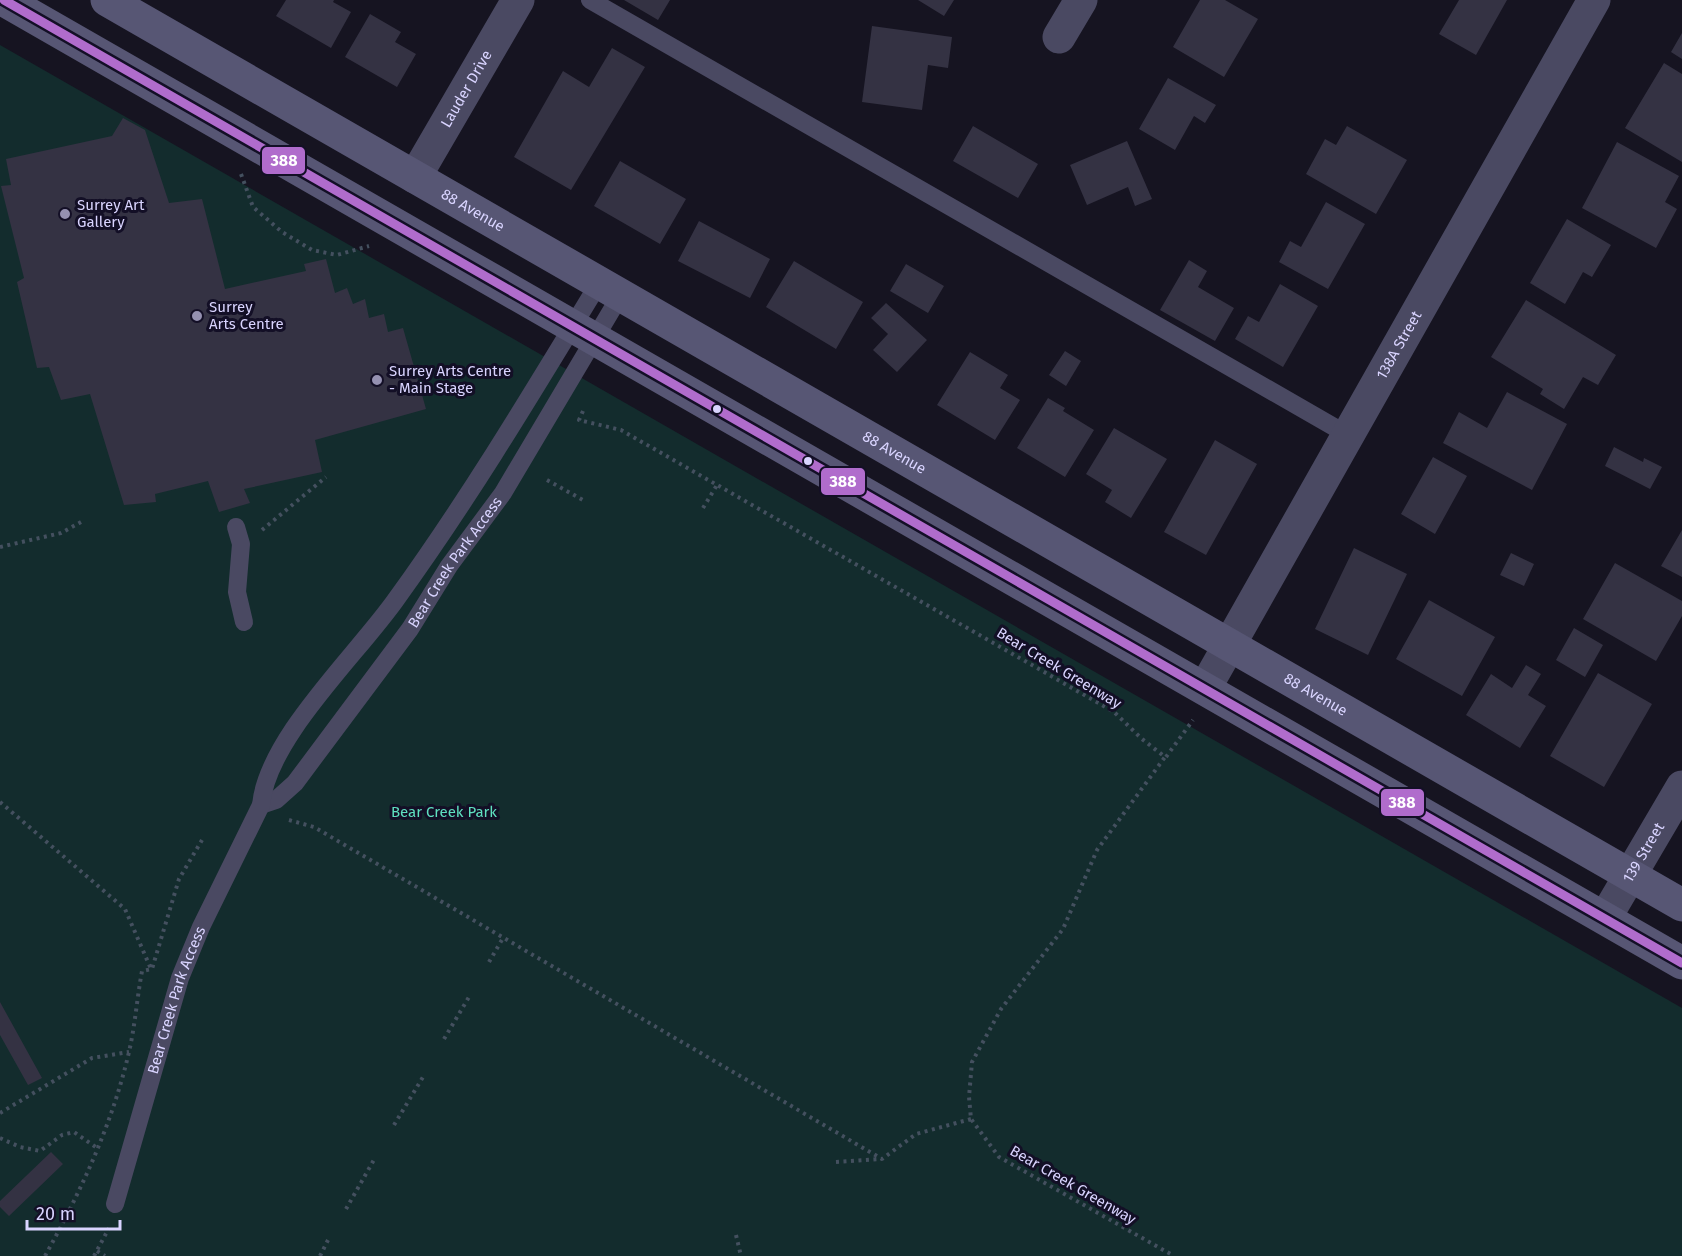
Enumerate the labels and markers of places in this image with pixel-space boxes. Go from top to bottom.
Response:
place label: Surrey Art Gallery [77,196,145,231]
marker: Surrey Art Gallery [58,207,72,221]
place label: Surrey Arts Centre [209,298,284,333]
marker: Surrey Arts Centre [190,309,204,323]
place label: Surrey Arts Centre - Main Stage [389,362,511,397]
marker: Surrey Arts Centre - Main Stage [370,373,384,387]
unlabelled marker [711,403,723,415]
unlabelled marker [802,455,814,467]

